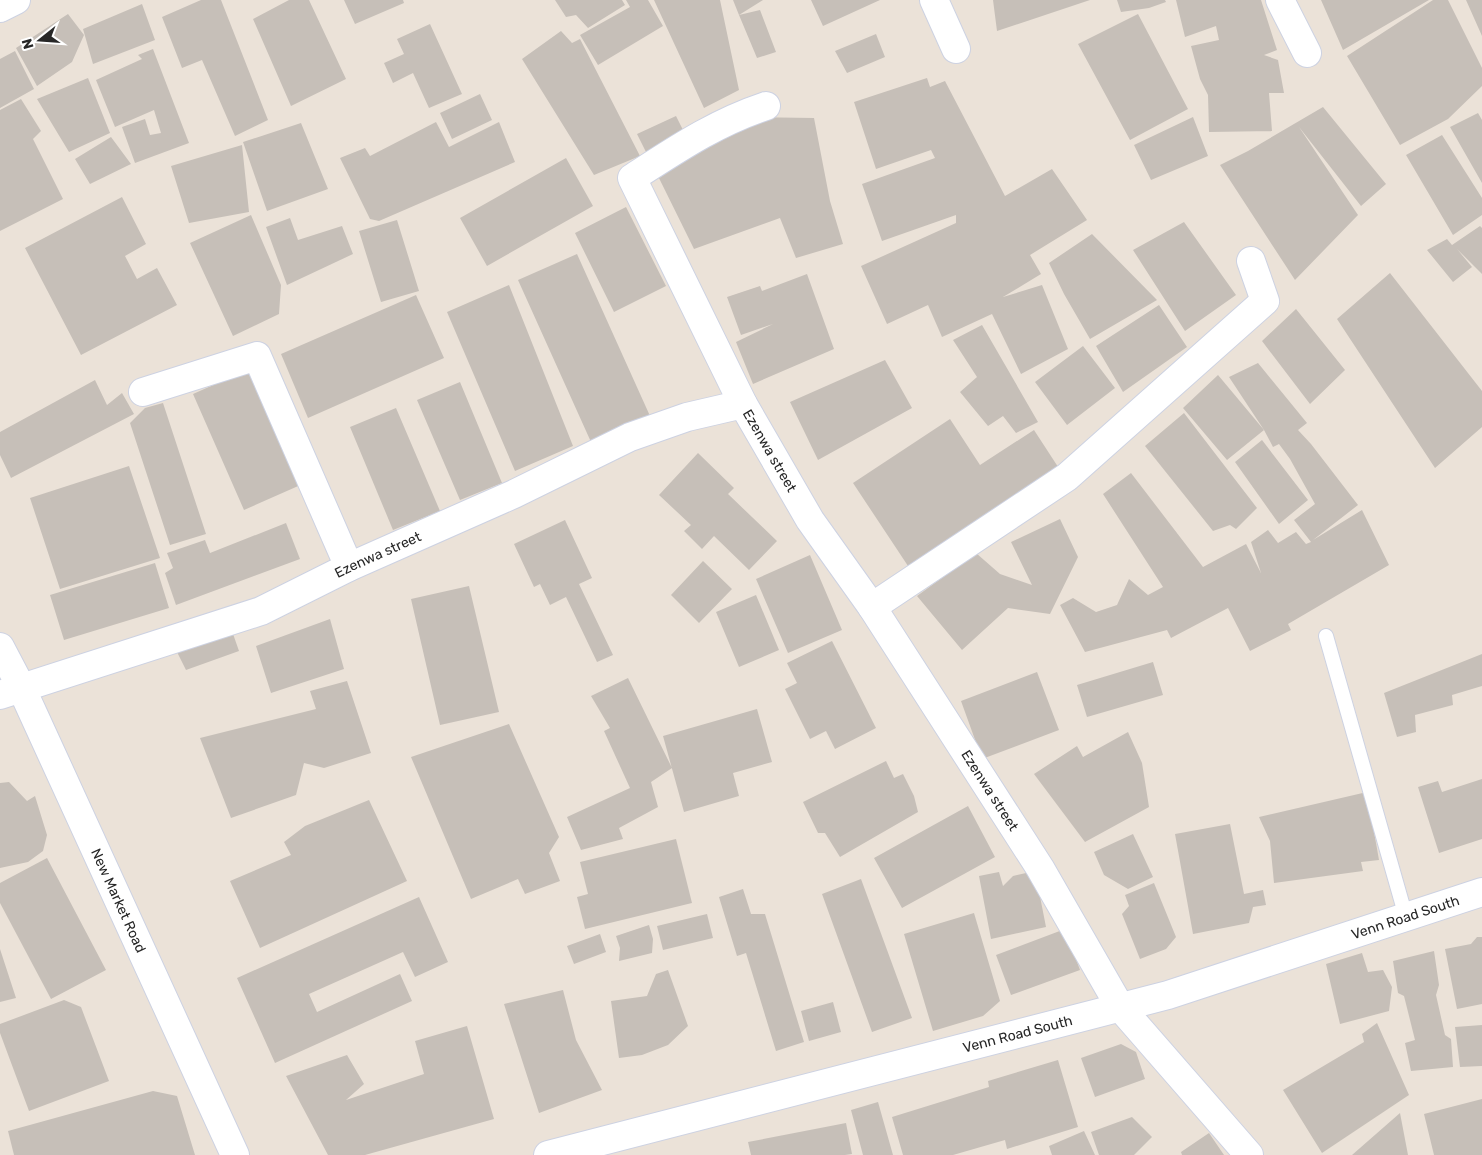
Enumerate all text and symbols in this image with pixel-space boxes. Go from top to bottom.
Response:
north arrow [15,15,65,65]
text: N [18,36,38,51]
street label: Ezenwa street [739,406,800,496]
street label: Ezenwa street [332,528,424,582]
street label: Ezenwa street [957,747,1022,835]
street label: New Market Road [87,846,149,956]
street label: Venn Road South [1349,892,1462,943]
street label: Venn Road South [961,1012,1074,1057]

